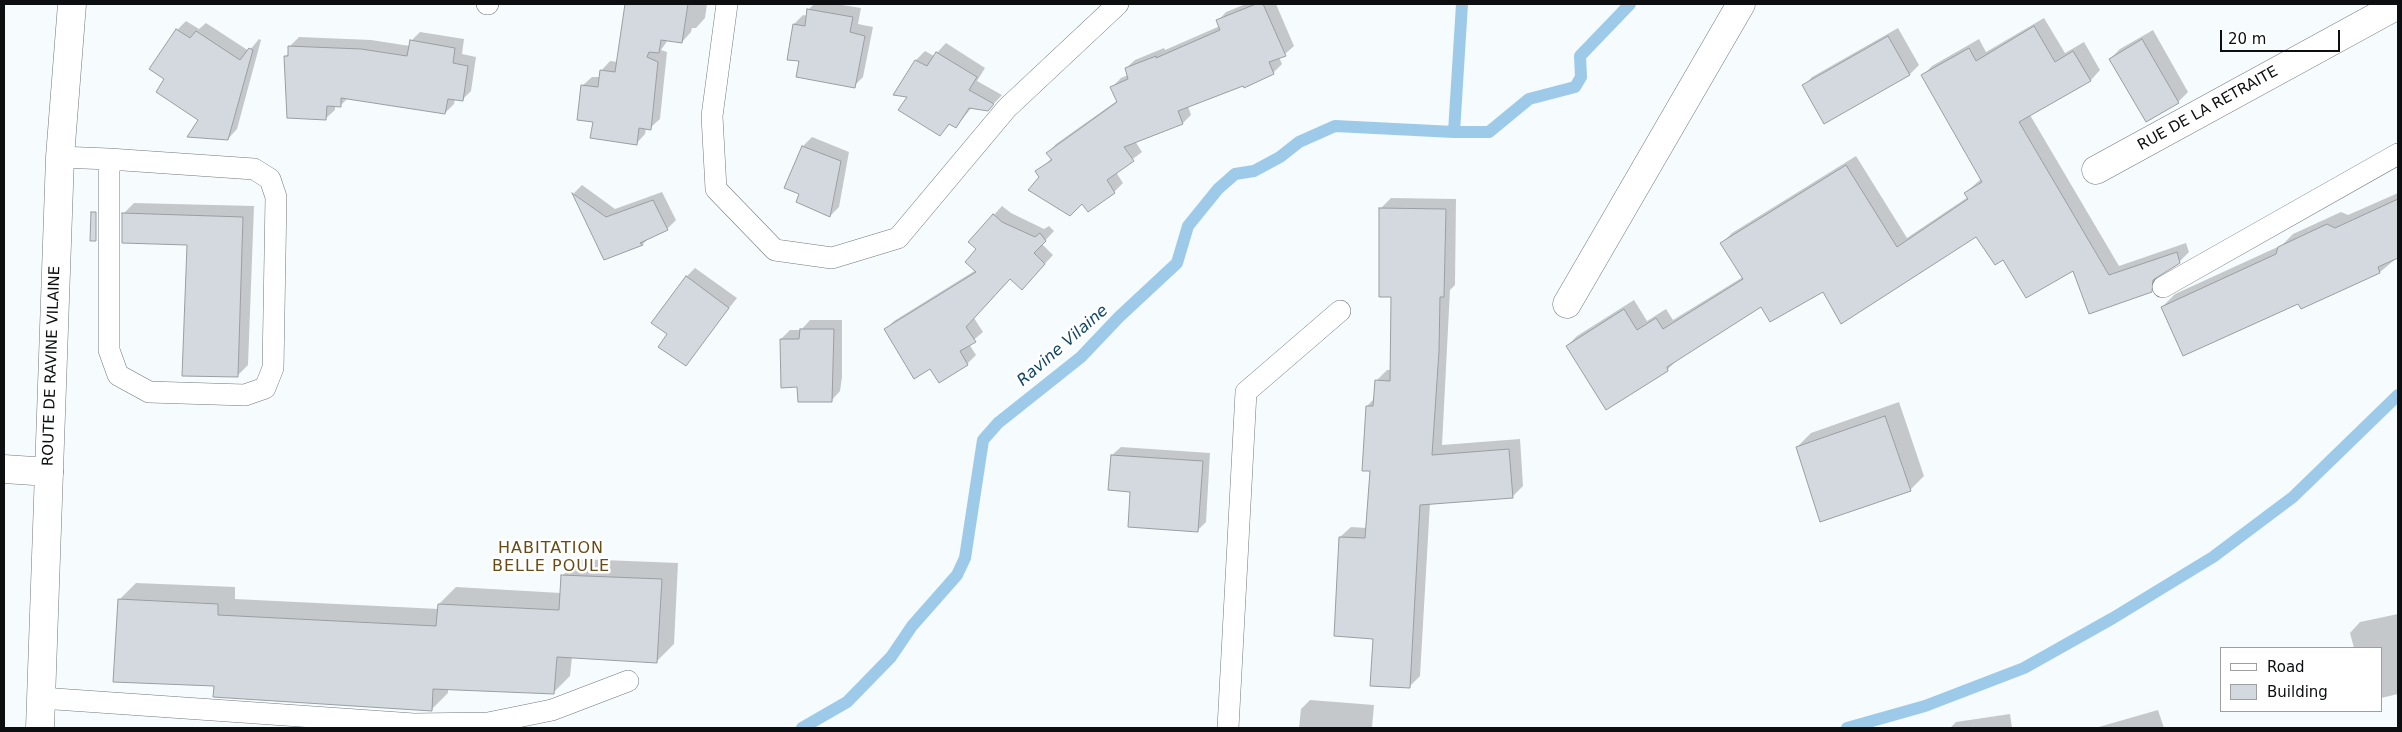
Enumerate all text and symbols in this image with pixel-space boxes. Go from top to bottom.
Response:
scale bar [2222,20,2342,52]
text: 20 m [2228,30,2266,48]
street label: RUE DE LA RETRAITE [2135,63,2281,155]
street label: ROUTE DE RAVINE VILAINE [40,266,64,466]
water label: Ravine Vilaine [1014,301,1112,391]
district label: HABITATION BELLE POULE [491,539,611,577]
legend [2220,647,2382,712]
text: Road [2267,658,2305,676]
text: Building [2267,683,2328,701]

